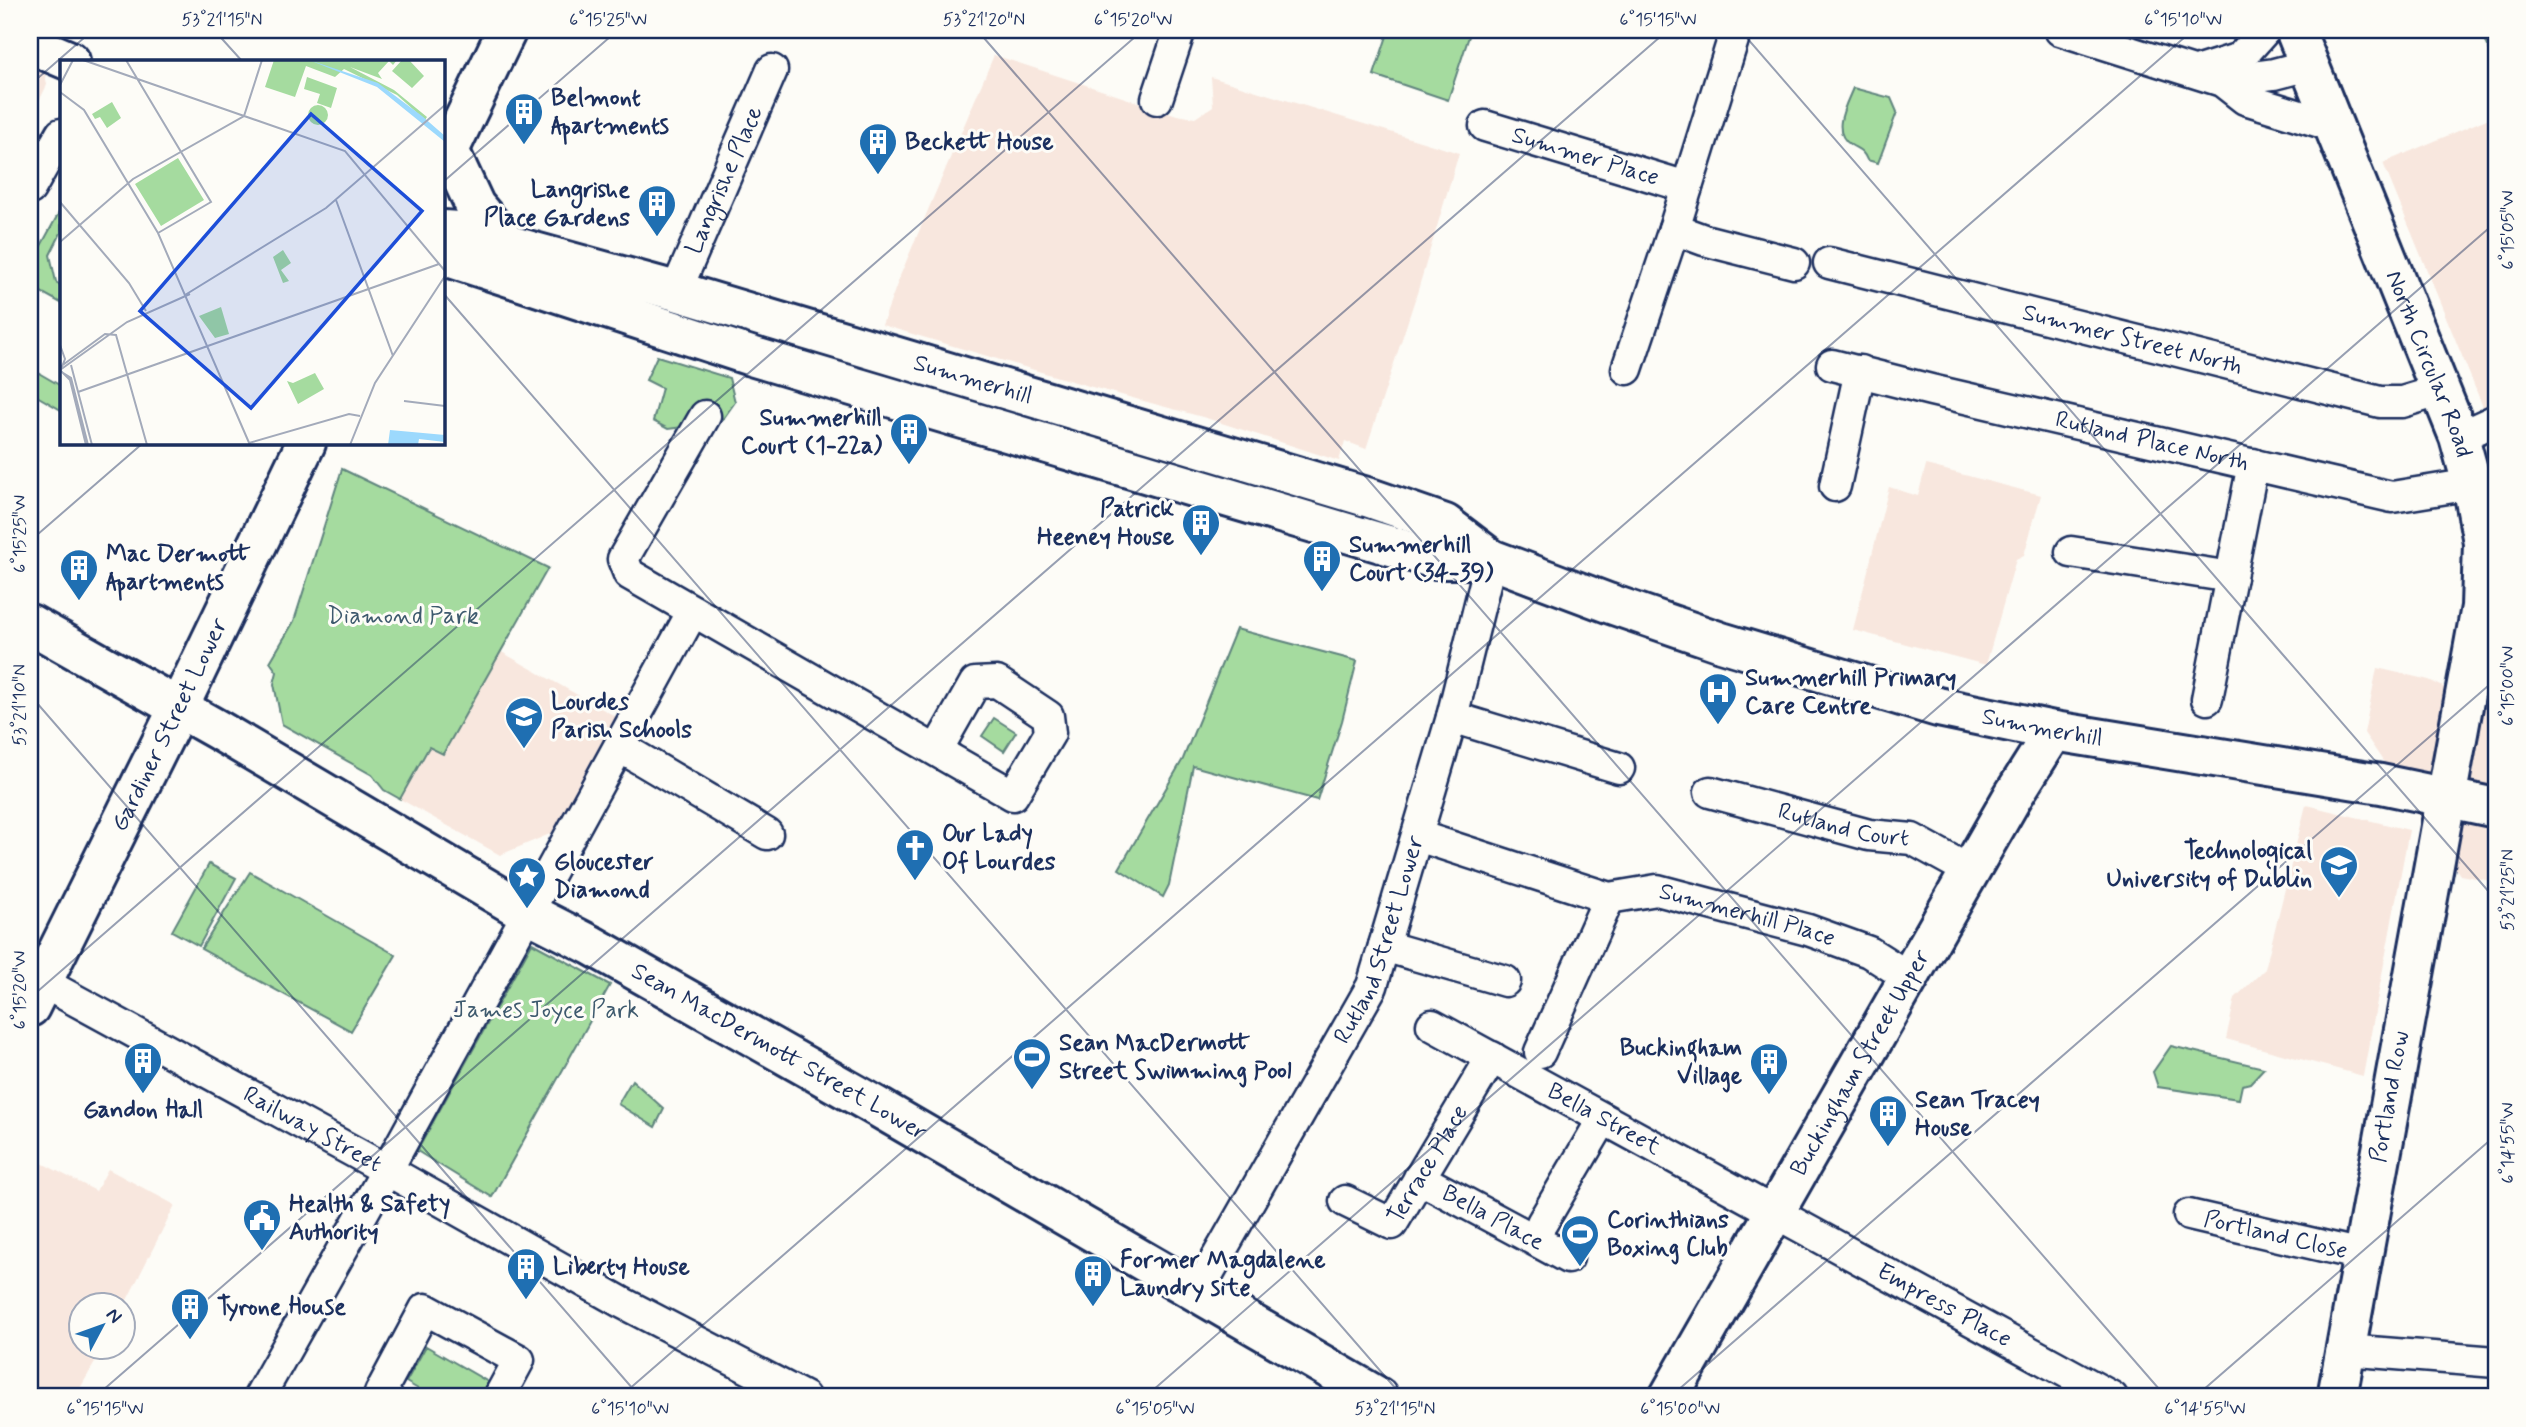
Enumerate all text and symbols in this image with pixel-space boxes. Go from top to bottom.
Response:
text: 53°21'15"N [181,8,263,32]
text: 6°15'25"W [569,8,647,32]
text: 53°21'20"N [943,8,1025,32]
text: 6°15'20"W [1094,8,1172,32]
text: 6°15'15"W [1619,8,1697,32]
text: 6°15'10"W [2144,8,2222,32]
inset map [60,60,444,444]
place label: Belmont Apartments [551,83,670,145]
building icon: Belmont Apartments [503,91,545,146]
street label: Langrishe Place [678,101,770,259]
street label: Summer Place [1508,119,1663,193]
building icon: Beckett House [857,121,899,176]
place label: Beckett House [905,127,1054,158]
place label: Langrishe Place Gardens [484,175,630,234]
building icon: Langrishe Place Gardens [636,183,678,238]
text: 6°15'05"W [2496,190,2520,270]
street label: North Circular Road [2378,266,2479,461]
street label: Summer Street North [2019,297,2246,382]
street label: Summerhill [910,347,1036,412]
place label: Summerhill Court (1-22a) [741,403,882,462]
street label: Rutland Place North [2052,404,2252,479]
building icon: Summerhill Court (1-22a) [888,411,930,466]
place label: Patrick Heeney House [1037,494,1175,553]
text: 6°15'25"W [8,495,32,573]
building icon: Patrick Heeney House [1180,502,1222,557]
place label: Summerhill Court (34-39) [1349,530,1494,589]
building icon: Summerhill Court (34-39) [1301,538,1343,593]
place label: Mac Dermott Apartments [106,539,251,601]
building icon: Mac Dermott Apartments [58,547,100,602]
park label: Diamond Park [327,601,479,632]
street label: Gardiner Street Lower [104,612,235,837]
text: 6°15'00"W [2496,646,2520,726]
place label: Summerhill Primary Care Centre [1745,663,1956,722]
text: 53°21'10"N [8,664,32,746]
hospital icon: Summerhill Primary Care Centre [1697,671,1739,726]
place label: Lourdes Parish Schools [551,687,692,746]
school or university icon: Lourdes Parish Schools [503,695,545,750]
street label: Summerhill [1979,701,2105,754]
street label: Rutland Court [1775,796,1910,854]
place label: Our Lady Of Lourdes [942,819,1056,878]
church icon: Our Lady Of Lourdes [894,827,936,882]
street label: Rutland Street Lower [1327,831,1432,1049]
place label: Technological University of Dublin [2106,836,2312,895]
school or university icon: Technological University of Dublin [2318,844,2360,899]
place label: Gloucester Diamond [554,847,654,906]
text: 53°21'25"N [2496,849,2520,931]
place icon: Gloucester Diamond [506,855,548,910]
street label: Summerhill Place [1656,876,1840,954]
street label: Buckingham Street Upper [1783,944,1937,1181]
text: 6°15'20"W [8,951,32,1029]
street label: Sean MacDermott Street Lower [626,956,933,1148]
park label: James Joyce Park [453,995,639,1026]
place label: Sean MacDermott Street Swimming Pool [1059,1028,1292,1088]
street label: Portland Row [2363,1029,2417,1165]
place label: Buckingham Village [1620,1033,1743,1093]
sports icon: Sean MacDermott Street Swimming Pool [1011,1036,1053,1091]
building icon: Gandon Hall [122,1040,164,1095]
building icon: Buckingham Village [1748,1041,1790,1096]
street label: Bella Street [1542,1076,1666,1163]
street label: Railway Street [238,1079,387,1180]
place label: Sean Tracey House [1915,1085,2040,1144]
building icon: Sean Tracey House [1867,1093,1909,1148]
place label: Gandon Hall [83,1095,203,1126]
street label: Terrace Place [1380,1099,1475,1229]
text: 6°14'55"W [2496,1102,2520,1184]
street label: Bella Place [1436,1178,1550,1258]
place label: Health & Safety Authority [289,1189,450,1248]
public building icon: Health & Safety Authority [241,1197,283,1252]
street label: Portland Close [2201,1203,2351,1267]
place label: Corinthians Boxing Club [1607,1205,1729,1265]
sports icon: Corinthians Boxing Club [1559,1213,1601,1268]
place label: Former Magdalene Laundry site [1120,1245,1326,1304]
building icon: Liberty House [505,1246,547,1301]
place label: Liberty House [553,1252,690,1283]
building icon: Former Magdalene Laundry site [1072,1253,1114,1308]
street label: Empress Place [1871,1256,2017,1355]
building icon: Tyrone House [169,1286,211,1341]
north arrow [66,1290,136,1360]
place label: Tyrone House [217,1292,346,1323]
text: N [100,1303,127,1329]
text: 6°15'15"W [66,1397,144,1421]
text: 6°15'10"W [591,1397,669,1421]
text: 6°15'05"W [1115,1397,1195,1421]
text: 53°21'15"N [1354,1397,1436,1421]
text: 6°15'00"W [1640,1397,1720,1421]
text: 6°14'55"W [2164,1397,2246,1421]

